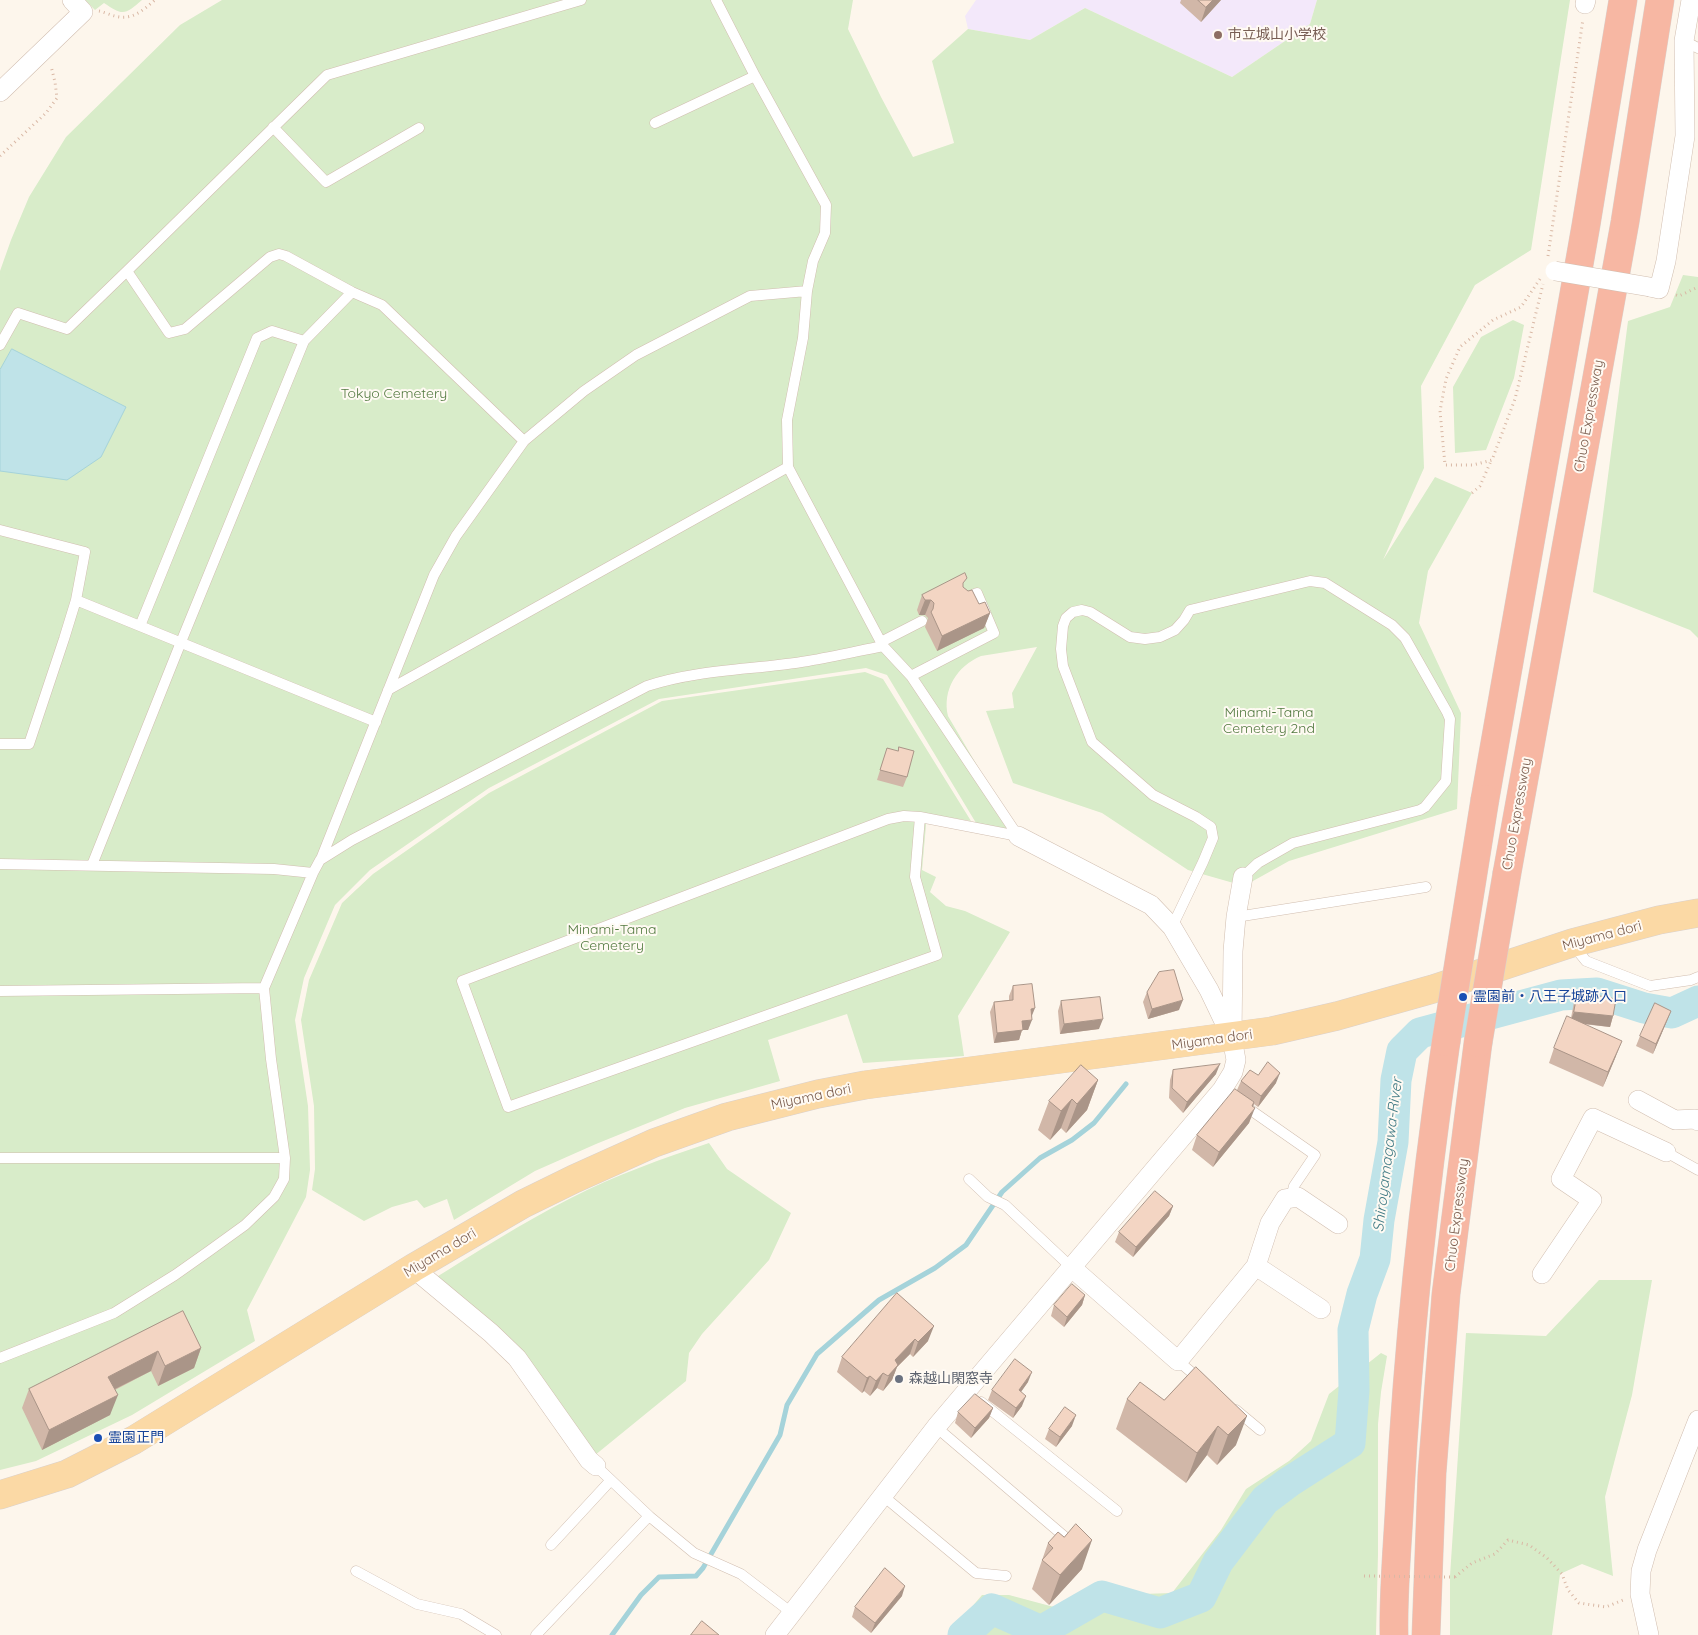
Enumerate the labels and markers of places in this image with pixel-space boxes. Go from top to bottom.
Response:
place label: 市立城山小学校 [1228,27,1326,43]
marker: 市立城山小学校 [1212,29,1224,41]
place label: 霊園前・八王子城跡入口 [1473,989,1627,1005]
marker: 霊園前・八王子城跡入口 [1457,991,1469,1003]
place label: 森越山閑窓寺 [909,1371,993,1387]
marker: 森越山閑窓寺 [893,1373,905,1385]
place label: 霊園正門 [108,1430,164,1446]
marker: 霊園正門 [92,1432,104,1444]

